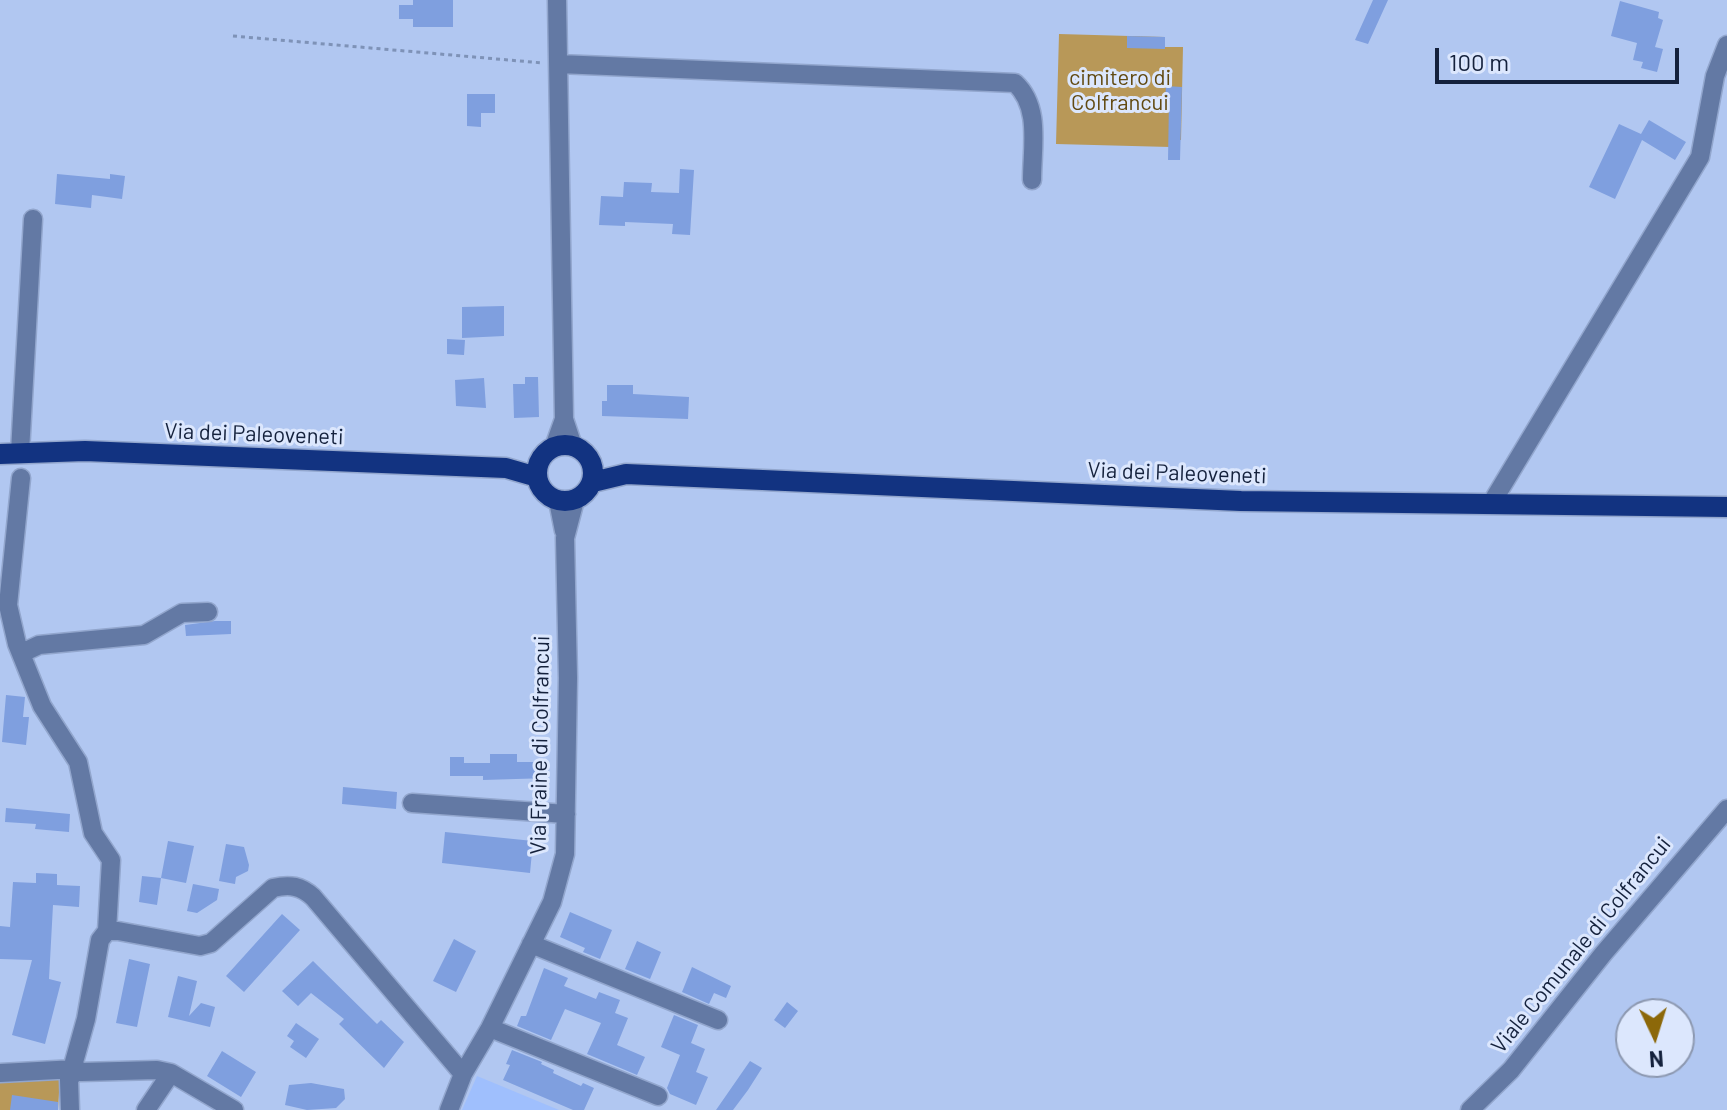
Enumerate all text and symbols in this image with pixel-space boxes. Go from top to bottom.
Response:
scale bar [1439,32,1683,82]
text: 100 m [1449,47,1509,76]
park label: cimitero di Colfrancui [1069,65,1171,116]
street label: Via dei Paleoveneti [164,418,344,450]
street label: Via dei Paleoveneti [1087,457,1267,489]
street label: Via Fraine di Colfrancui [525,635,555,855]
street label: Viale Comunale di Colfrancui [1486,832,1676,1058]
north arrow [1615,998,1695,1078]
text: N [1648,1046,1665,1073]

